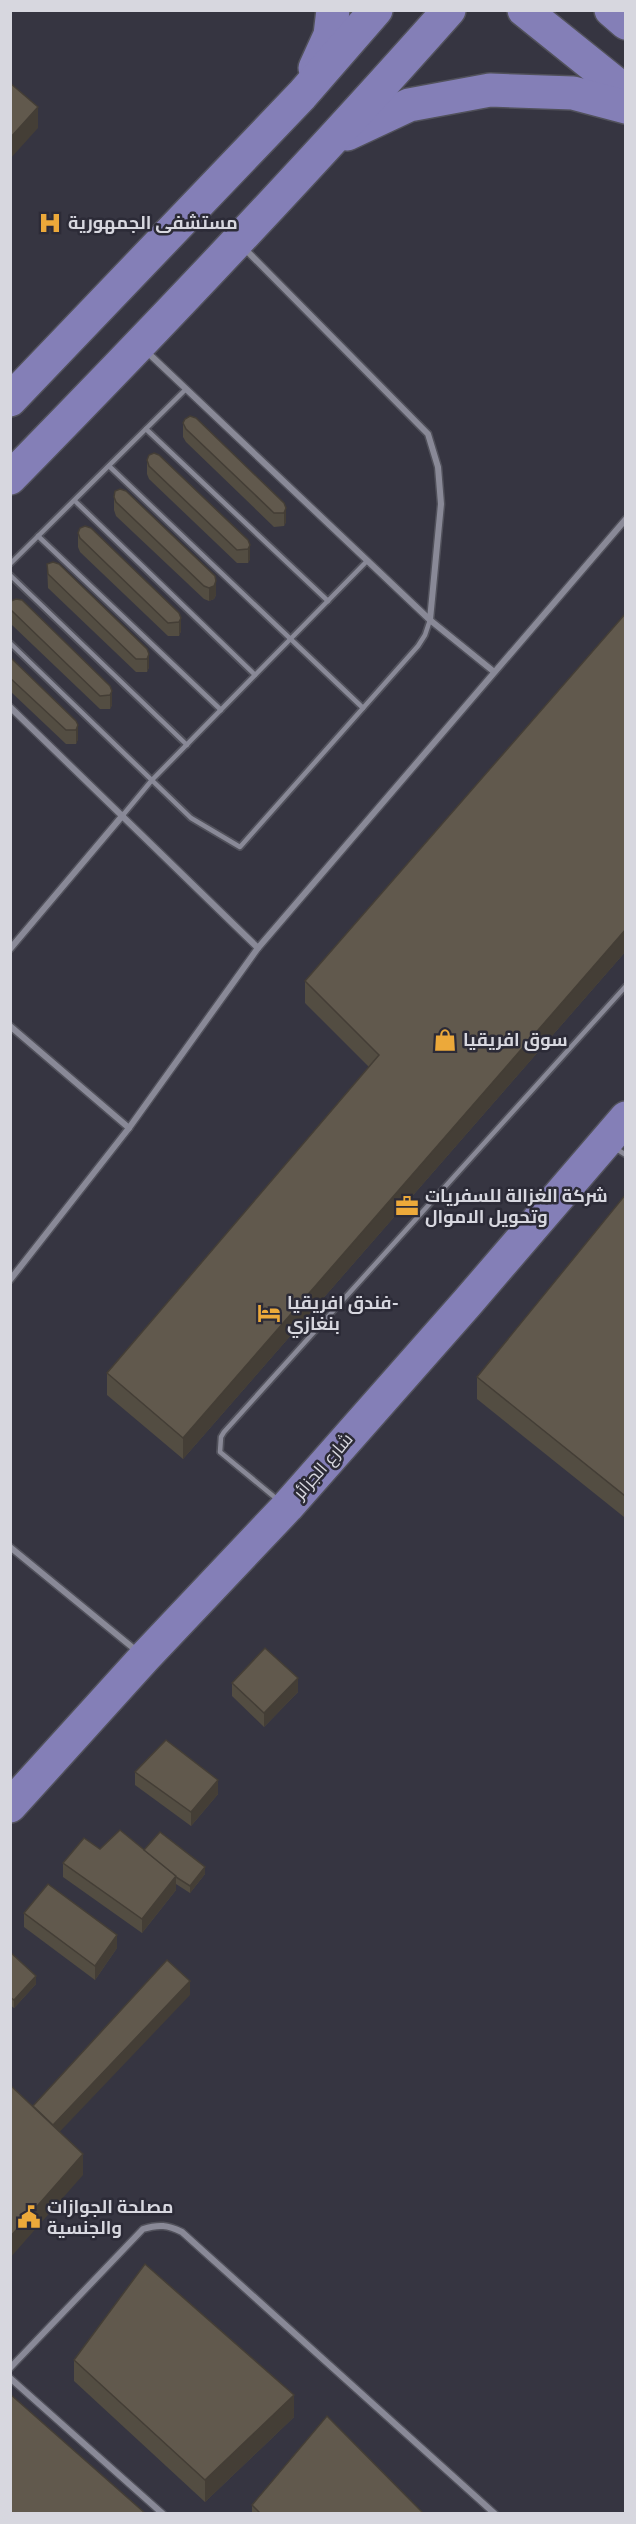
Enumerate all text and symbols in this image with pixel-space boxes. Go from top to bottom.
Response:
hospital icon: مستشفى الجمهورية [37,210,63,236]
place label: مستشفى الجمهورية [68,212,238,234]
shop icon: سوق افريقيا [432,1027,458,1053]
place label: سوق افريقيا [463,1029,568,1051]
place label: شركة الغزالة للسفريات وتحويل الاموال [425,1185,608,1228]
office icon: شركة الغزالة للسفريات وتحويل الاموال [394,1193,420,1219]
place label: فندق افريقيا- بنغازي [287,1292,399,1338]
hotel icon: فندق افريقيا- بنغازي [256,1300,282,1326]
street label: شارع الجزائر [288,1428,358,1505]
place label: مصلحة الجوازات والجنسية [47,2196,173,2239]
public building icon: مصلحة الجوازات والجنسية [16,2204,42,2230]

